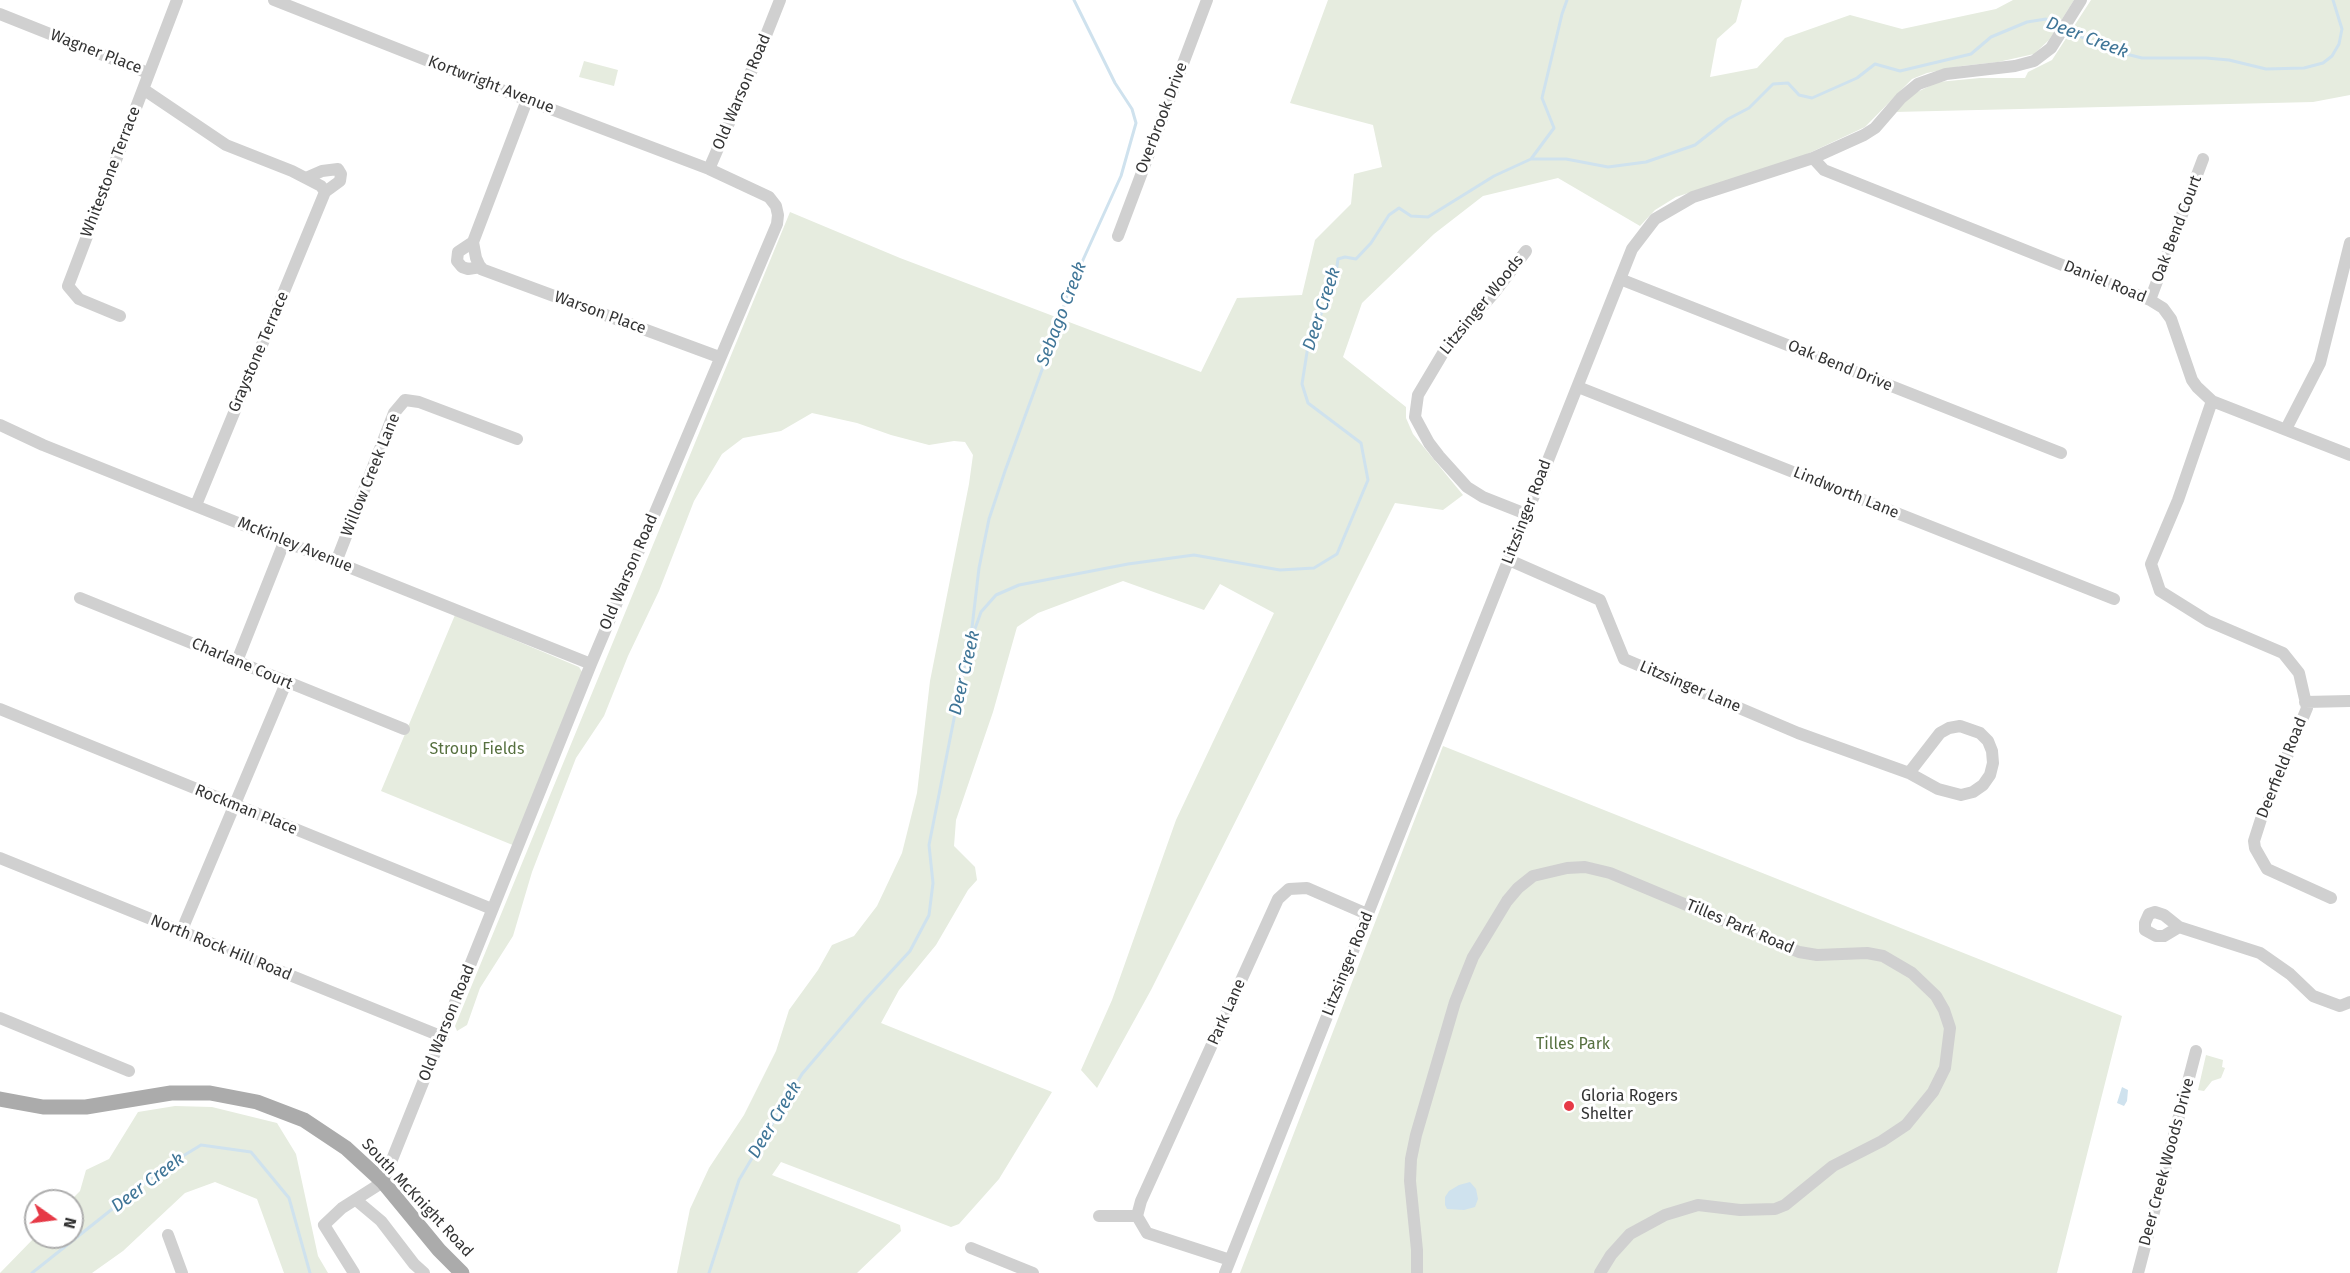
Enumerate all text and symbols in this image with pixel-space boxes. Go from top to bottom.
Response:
water label: Deer Creek [2043,13,2131,63]
street label: Wagner Place [47,26,145,78]
street label: Old Warson Road [709,31,775,153]
street label: Kortwright Avenue [425,52,557,118]
street label: Overbrook Drive [1132,60,1192,176]
street label: Whitestone Terrace [77,104,145,240]
street label: Oak Bend Court [2148,173,2206,285]
street label: Litzsinger Woods [1436,251,1528,359]
street label: Daniel Road [2061,257,2149,307]
water label: Sebago Creek [1032,259,1092,369]
water label: Deer Creek [1298,265,1346,353]
street label: Warson Place [551,288,649,338]
street label: Graystone Terrace [225,289,293,415]
street label: Oak Bend Drive [1785,336,1895,396]
street label: Willow Creek Lane [338,411,404,539]
street label: Litzsinger Road [1498,457,1556,567]
street label: Lindworth Lane [1790,463,1902,523]
street label: Old Warson Road [596,511,662,633]
street label: McKinley Avenue [235,513,355,577]
water label: Deer Creek [945,629,985,717]
street label: Charlane Court [189,634,295,694]
street label: Litzsinger Lane [1636,657,1744,717]
street label: Deerfield Road [2253,715,2311,821]
park label: Stroup Fields [430,740,524,760]
street label: Rockman Place [192,781,300,839]
street label: Tilles Park Road [1683,896,1797,958]
street label: Litzsinger Road [1318,909,1378,1019]
street label: North Rock Hill Road [148,911,294,985]
street label: Old Warson Road [415,962,479,1084]
street label: Park Lane [1204,976,1250,1048]
park label: Tilles Park [1536,1035,1610,1055]
street label: Deer Creek Woods Drive [2135,1076,2199,1248]
water label: Deer Creek [744,1078,806,1162]
place label: Gloria Rogers Shelter [1581,1087,1678,1125]
marker: Gloria Rogers Shelter [1562,1099,1576,1113]
street label: South McKnight Road [357,1135,477,1261]
water label: Deer Creek [107,1149,189,1217]
north arrow [24,1189,84,1249]
text: N [60,1216,81,1230]

